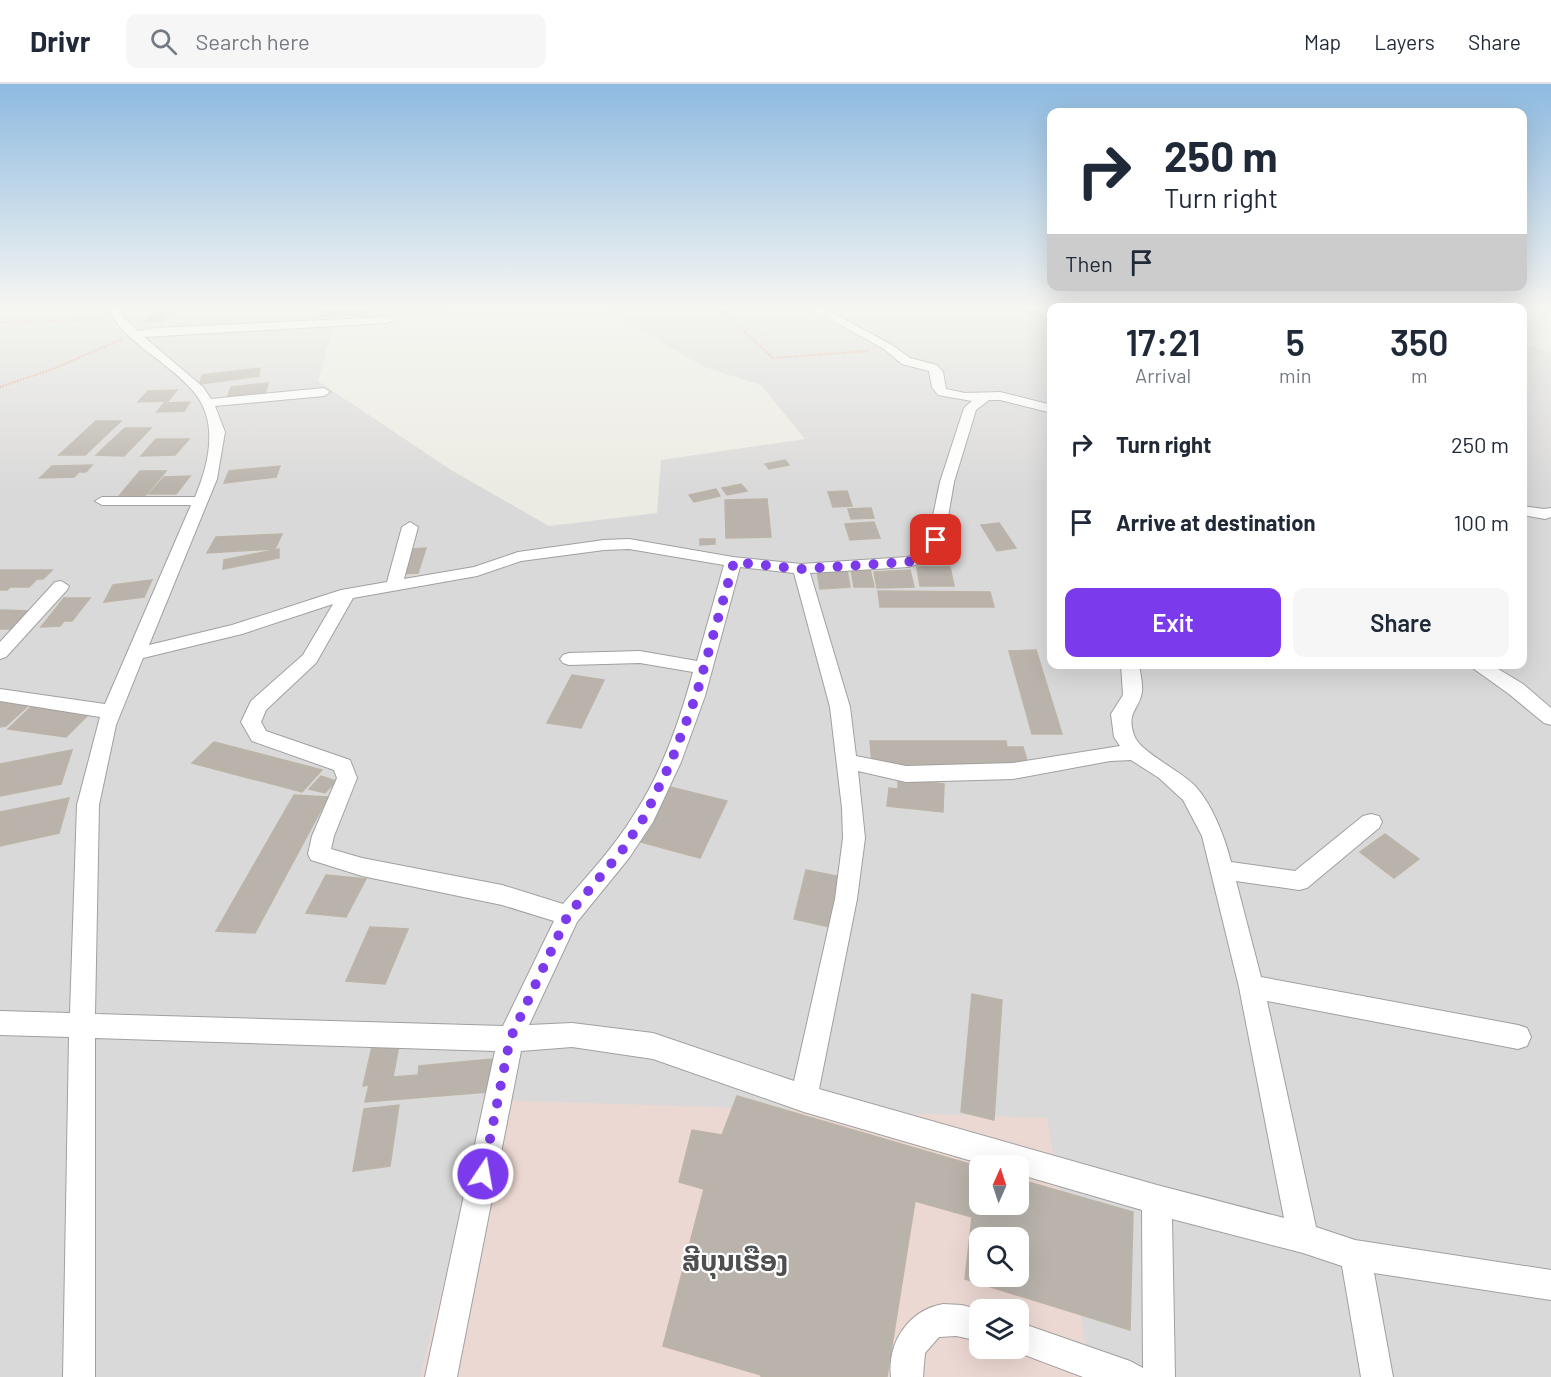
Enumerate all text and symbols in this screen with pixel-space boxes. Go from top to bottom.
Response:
search box [126,14,546,68]
text: Drivr [30,24,90,58]
icon: search [147,25,180,58]
text: Search here [195,28,310,54]
text: Map [1304,29,1341,54]
text: Layers [1374,29,1435,54]
text: Share [1468,29,1521,54]
text: 250 m [1164,130,1278,180]
icon: right [1065,132,1143,210]
text: Turn right [1164,181,1278,213]
icon: arrive [1125,246,1158,279]
text: Then [1065,250,1113,276]
text: 17:21 [1125,320,1201,363]
text: 5 [1286,320,1305,363]
text: 350 [1390,320,1449,363]
text: Arrival [1135,363,1191,387]
text: min [1279,363,1312,387]
text: m [1411,363,1428,387]
icon: right [1065,428,1098,461]
text: Turn right [1116,431,1211,457]
text: 250 m [1451,431,1509,457]
icon: arrive [1065,506,1098,539]
text: Arrive at destination [1116,509,1315,535]
text: 100 m [1454,509,1509,535]
pin [910,514,961,565]
icon: arrive [919,523,952,556]
button: Exit [1065,588,1281,657]
button: Share [1293,588,1509,657]
position arrow [451,1142,515,1206]
north arrow [969,1155,1029,1215]
map controls [969,1155,1029,1359]
button: search [969,1227,1029,1287]
district label: ສີບຸນເຮືອງ [682,1243,788,1279]
button: layers [969,1299,1029,1359]

